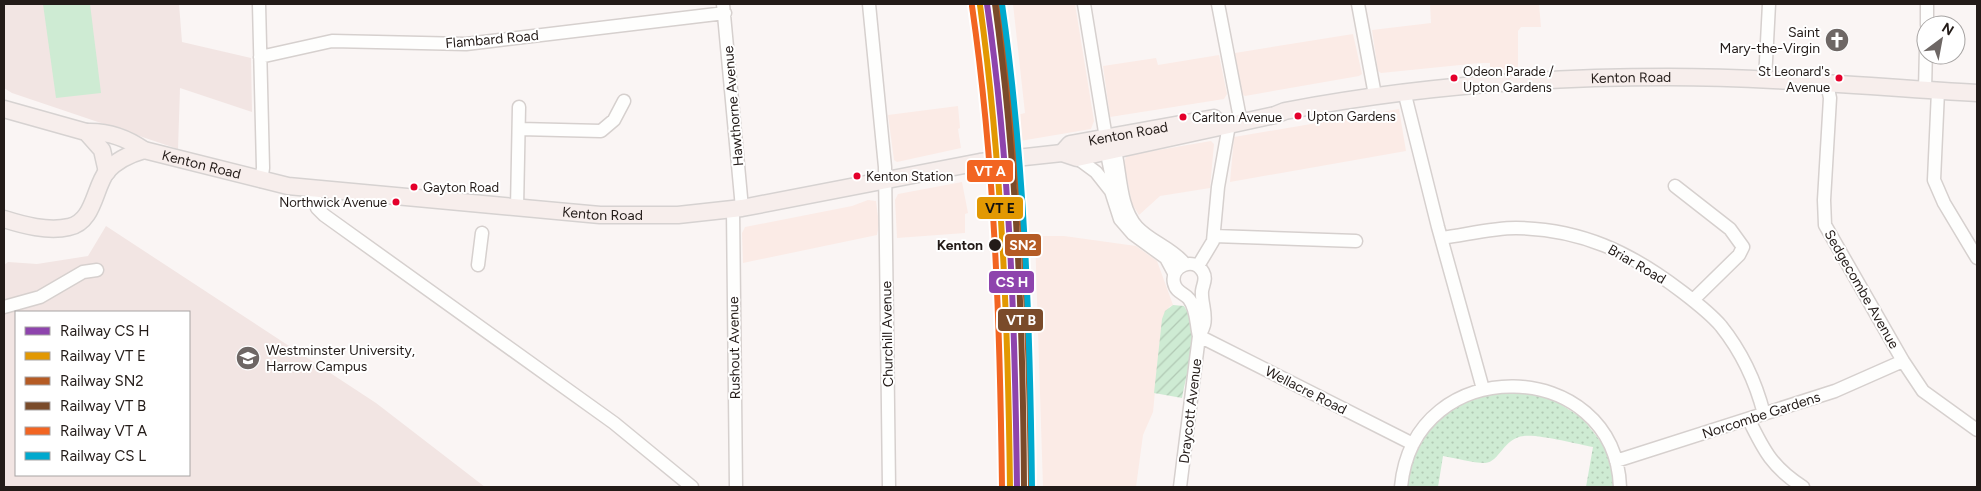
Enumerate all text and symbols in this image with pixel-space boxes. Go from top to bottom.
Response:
north arrow [1916,15,1966,65]
text: N [1939,19,1957,39]
place label: Saint Mary-the-Virgin [1720,24,1820,57]
street label: Flambard Road [445,27,539,52]
church icon: Saint Mary-the-Virgin [1824,27,1850,53]
street label: Hawthorne Avenue [720,45,747,167]
place label: Odeon Parade / Upton Gardens [1463,64,1554,95]
place label: St Leonard's Avenue [1758,64,1830,95]
street label: Kenton Road [1590,69,1671,87]
marker: Odeon Parade / Upton Gardens [1449,73,1459,83]
marker: St Leonard's Avenue [1834,73,1844,83]
place label: Upton Gardens [1307,109,1396,124]
place label: Carlton Avenue [1192,110,1282,125]
marker: Upton Gardens [1293,111,1303,121]
marker: Carlton Avenue [1178,112,1188,122]
street label: Kenton Road [1087,118,1169,150]
street label: Kenton Road [160,147,243,183]
line badge: VT A [966,159,1014,183]
text: VT A [974,163,1006,180]
place label: Kenton Station [866,169,953,184]
marker: Kenton Station [852,171,862,181]
place label: Gayton Road [423,180,499,195]
marker: Gayton Road [409,182,419,192]
place label: Northwick Avenue [279,195,387,210]
line badge: VT E [976,196,1024,220]
marker: Northwick Avenue [391,197,401,207]
text: VT E [985,200,1015,217]
street label: Kenton Road [561,204,643,224]
street label: Sedgecombe Avenue [1821,227,1903,352]
line badge: SN2 [1004,233,1042,257]
place label: Kenton [937,237,983,254]
marker: Kenton [987,237,1003,253]
text: SN2 [1009,237,1037,254]
street label: Briar Road [1605,241,1669,288]
line badge: CS H [988,270,1035,294]
text: CS H [996,274,1028,291]
street label: Churchill Avenue [878,280,897,387]
street label: Rushout Avenue [725,296,744,400]
line badge: VT B [997,308,1044,332]
legend [15,311,190,476]
text: VT B [1006,312,1037,329]
text: Railway CS H [60,322,150,340]
place label: Westminster University, Harrow Campus [266,342,415,375]
school or university icon: Westminster University, Harrow Campus [235,345,261,371]
text: Railway VT E [60,347,146,365]
street label: Draycott Avenue [1176,357,1205,465]
street label: Wellacre Road [1262,363,1349,418]
text: Railway SN2 [60,372,144,390]
street label: Norcombe Gardens [1700,388,1822,443]
text: Railway VT B [60,397,146,415]
text: Railway VT A [60,422,147,440]
text: Railway CS L [60,447,146,465]

